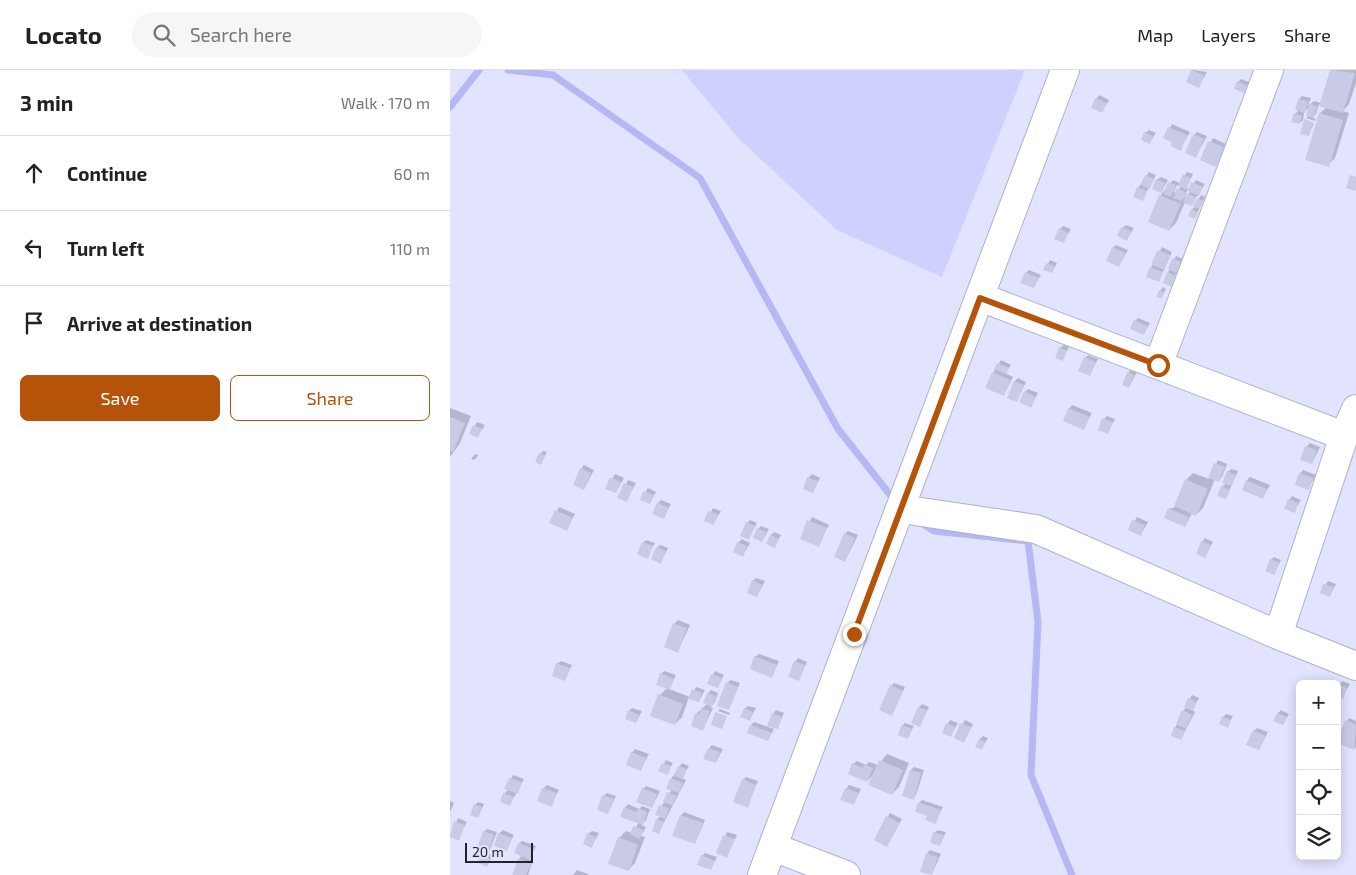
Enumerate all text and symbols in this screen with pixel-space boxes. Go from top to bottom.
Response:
search box [132,12,482,57]
text: Locato [25,20,102,49]
icon: search [150,21,178,49]
text: Search here [190,23,292,46]
text: Map [1137,24,1173,46]
text: Layers [1201,24,1256,46]
text: Share [1284,24,1331,46]
text: 3 min [20,90,73,115]
text: Walk · 170 m [341,93,430,112]
icon: ahead [20,159,48,187]
text: Continue [67,162,147,185]
text: 60 m [394,164,430,183]
icon: left [20,234,48,262]
text: Turn left [67,237,144,260]
text: 110 m [390,239,430,258]
icon: arrive [20,309,48,337]
text: Arrive at destination [67,312,252,335]
route start [1147,354,1170,377]
button: Save [20,375,220,421]
button: Share [230,375,430,421]
route end [843,623,866,646]
map controls [1296,680,1341,860]
button: + [1296,680,1341,725]
button: − [1296,725,1341,770]
button: locate [1296,770,1341,815]
button: layers [1296,815,1341,860]
scale bar [465,840,532,863]
text: 20 m [472,843,504,860]

